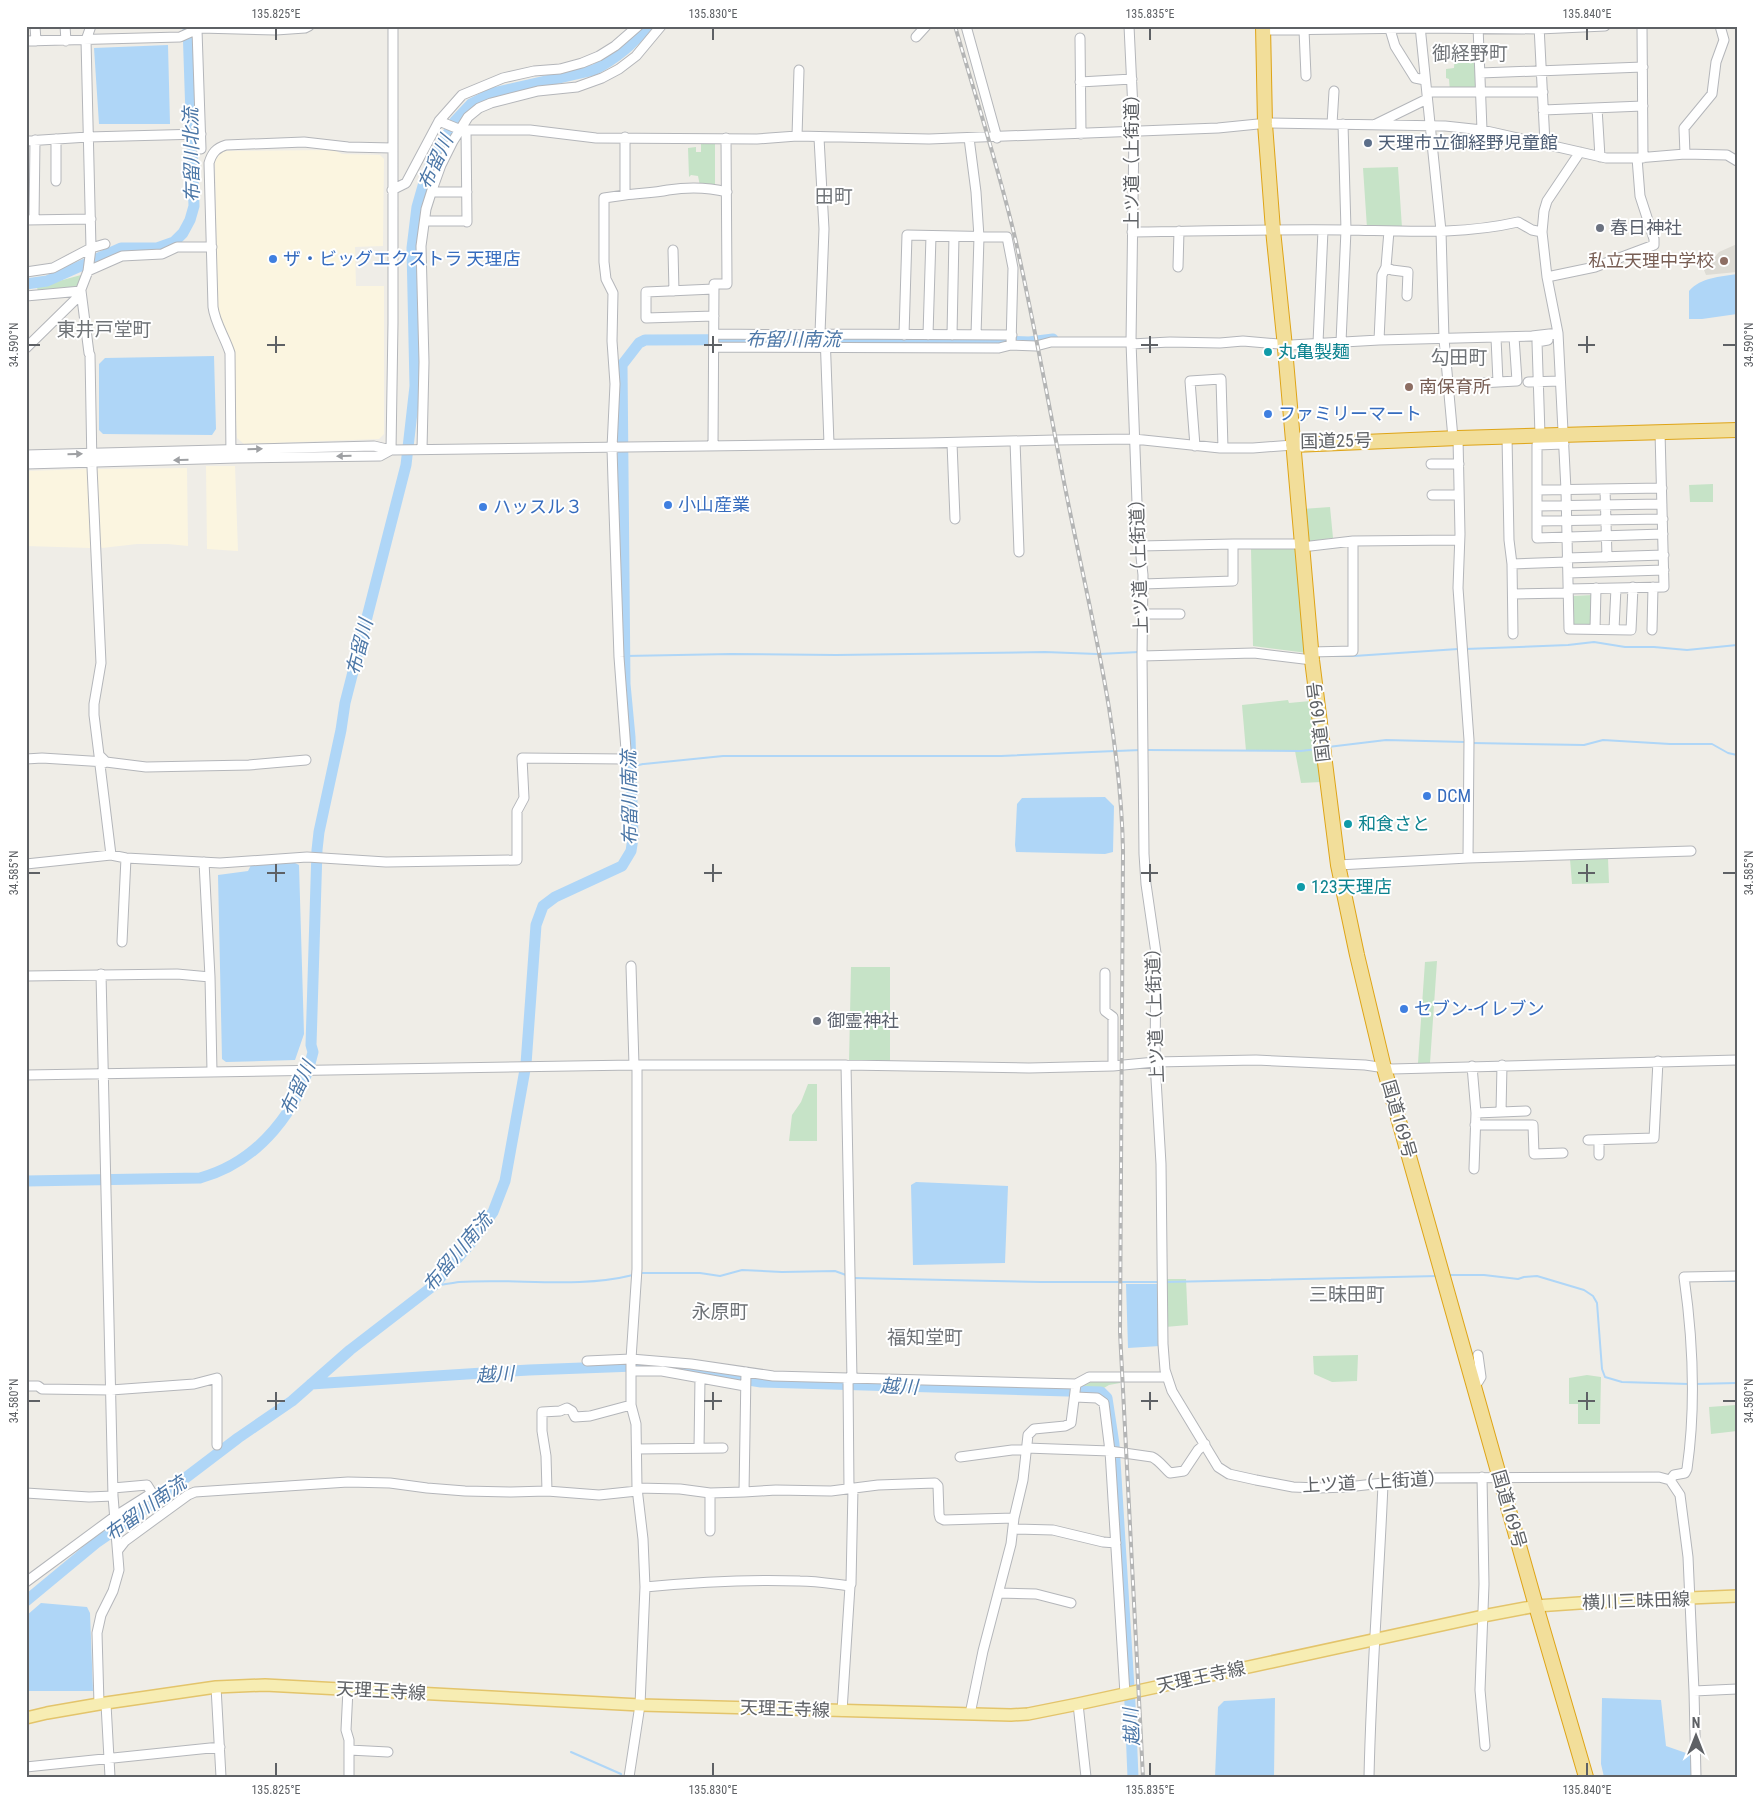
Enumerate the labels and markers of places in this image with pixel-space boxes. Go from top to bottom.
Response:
place label: 天理市立御経野児童館 [1378,132,1558,153]
marker: 天理市立御経野児童館 [1362,137,1374,149]
place label: 春日神社 [1610,217,1682,238]
marker: 春日神社 [1594,222,1606,234]
place label: ザ・ビッグエクストラ 天理店 [283,248,521,269]
place label: 私立天理中学校 [1588,250,1714,271]
marker: ザ・ビッグエクストラ 天理店 [267,253,279,265]
marker: 私立天理中学校 [1718,255,1730,267]
place label: 丸亀製麺 [1278,341,1350,362]
marker: 丸亀製麺 [1262,346,1274,358]
place label: 南保育所 [1419,376,1491,397]
marker: 南保育所 [1403,381,1415,393]
place label: ファミリーマート [1278,403,1422,424]
marker: ファミリーマート [1262,408,1274,420]
place label: 小山産業 [678,494,750,515]
place label: ハッスル３ [493,496,583,517]
marker: 小山産業 [662,499,674,511]
marker: ハッスル３ [477,501,489,513]
place label: DCM [1437,785,1471,806]
marker: DCM [1421,790,1433,802]
place label: 和食さと [1358,813,1430,834]
marker: 和食さと [1342,818,1354,830]
place label: 123天理店 [1311,876,1392,897]
marker: 123天理店 [1295,881,1307,893]
place label: セブン-イレブン [1414,998,1544,1019]
marker: セブン-イレブン [1398,1003,1410,1015]
place label: 御霊神社 [827,1010,899,1031]
marker: 御霊神社 [811,1015,823,1027]

